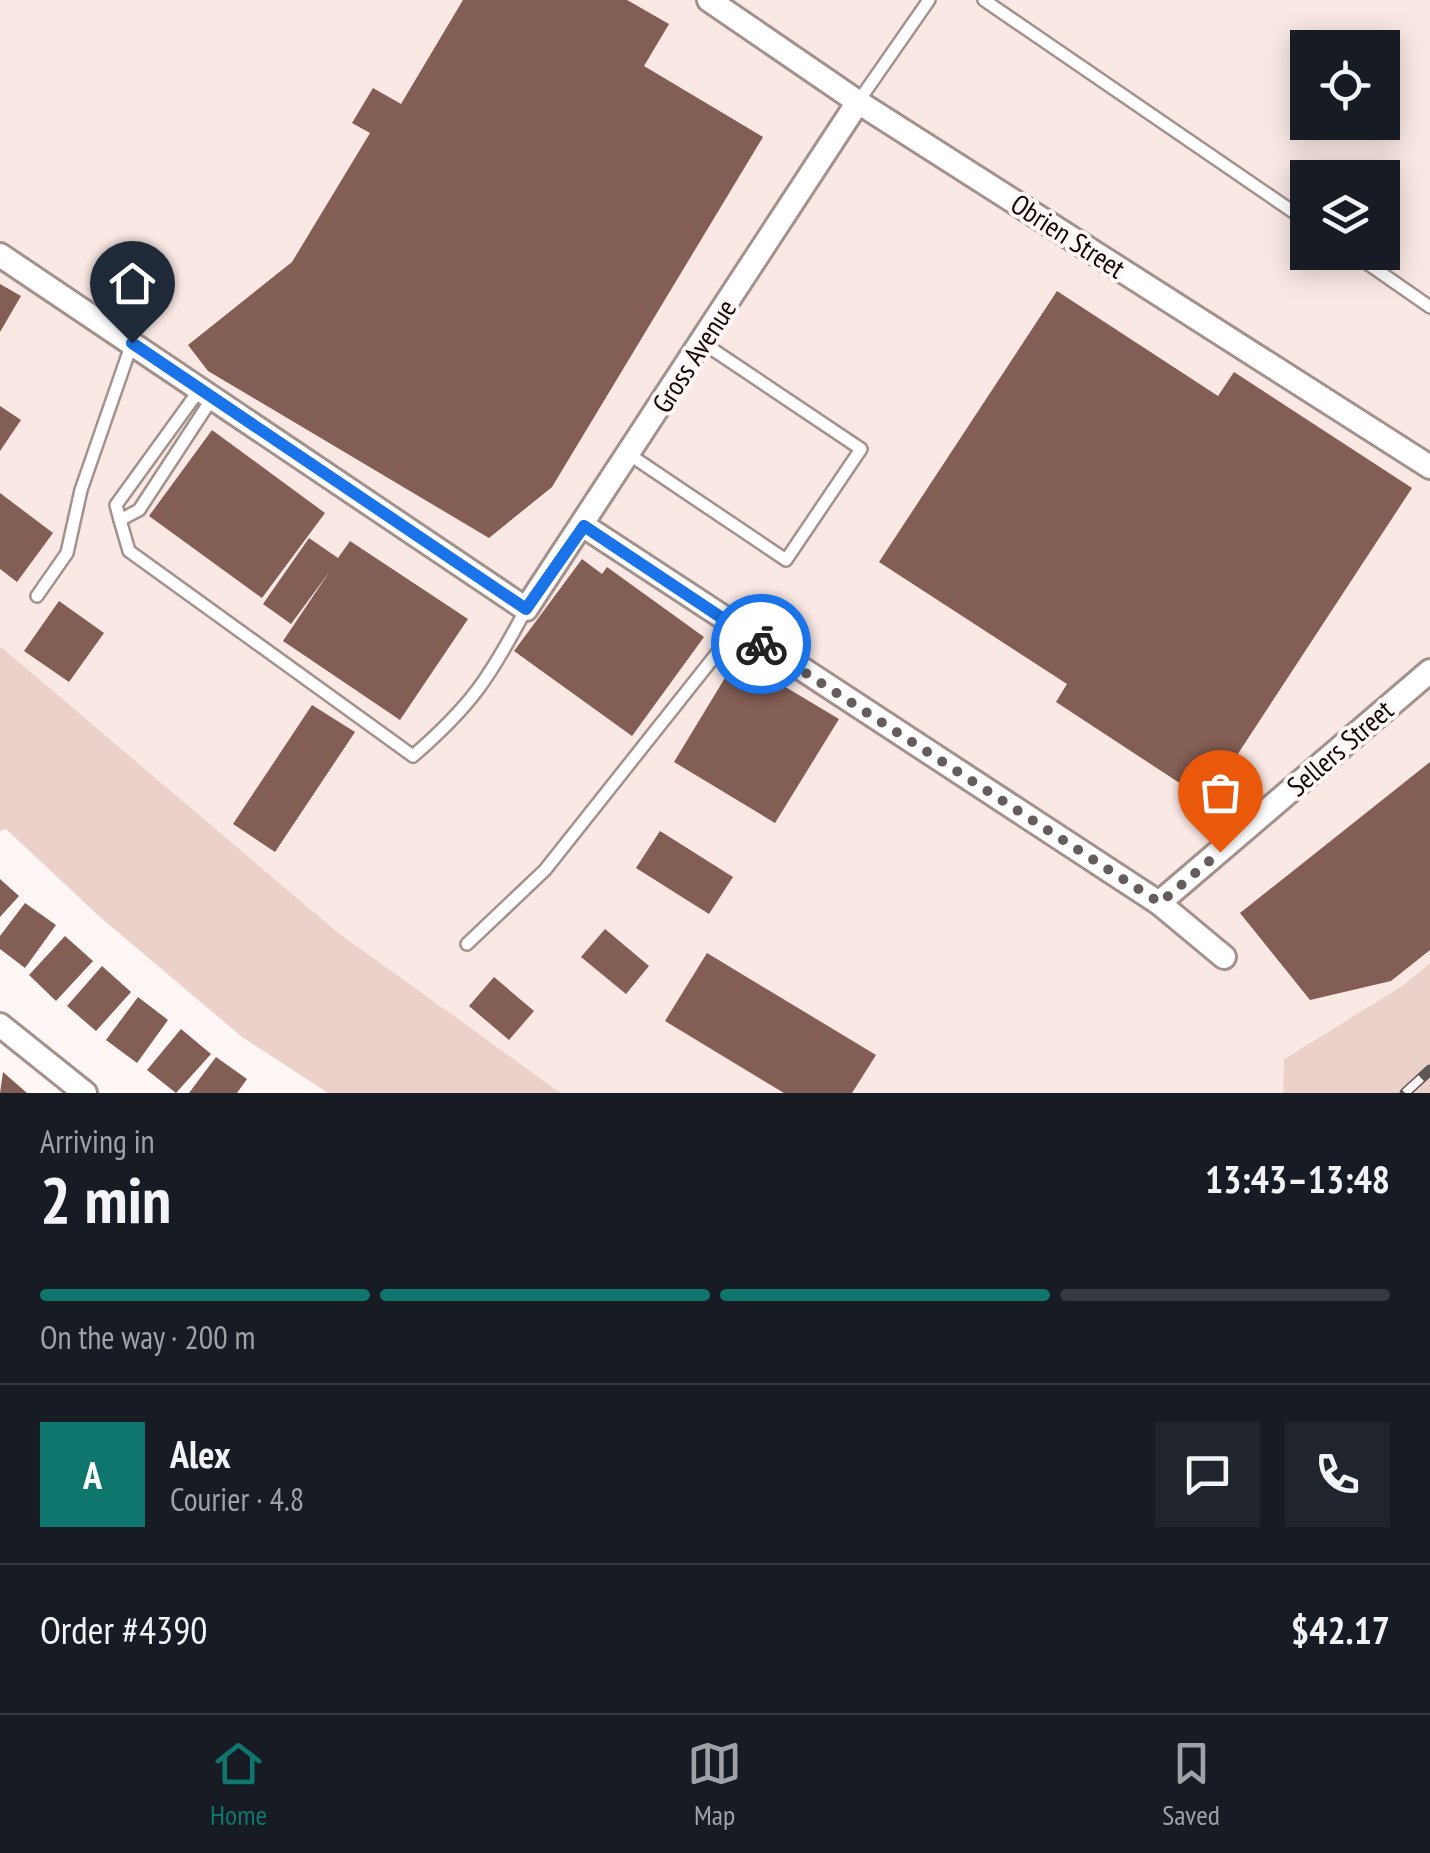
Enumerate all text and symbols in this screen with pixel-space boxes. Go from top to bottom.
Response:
map controls [1290,30,1400,270]
button: locate [1290,30,1400,140]
button: layers [1290,160,1400,270]
street label: Obrien Street [1004,185,1133,286]
pin [90,241,175,344]
icon: home [105,256,160,311]
street label: Gross Avenue [643,292,744,420]
courier [711,594,811,694]
icon: bike [734,617,789,672]
street label: Sellers Street [1279,691,1401,804]
pin [1178,750,1263,853]
icon: bag [1193,765,1248,820]
text: Arriving in [40,1120,155,1162]
text: 13:43–13:48 [1205,1154,1390,1203]
text: 2 min [40,1157,171,1241]
text: On the way · 200 m [40,1316,255,1358]
button: chat [1155,1422,1260,1527]
button: phone [1285,1422,1390,1527]
text: Alex [170,1429,231,1478]
text: A [83,1450,102,1499]
text: Courier · 4.8 [170,1478,304,1520]
text: Order #4390 [40,1605,207,1654]
text: $42.17 [1291,1605,1390,1654]
tab: Home [210,1736,267,1833]
tab: Map [687,1736,742,1833]
tab: Saved [1162,1736,1220,1833]

